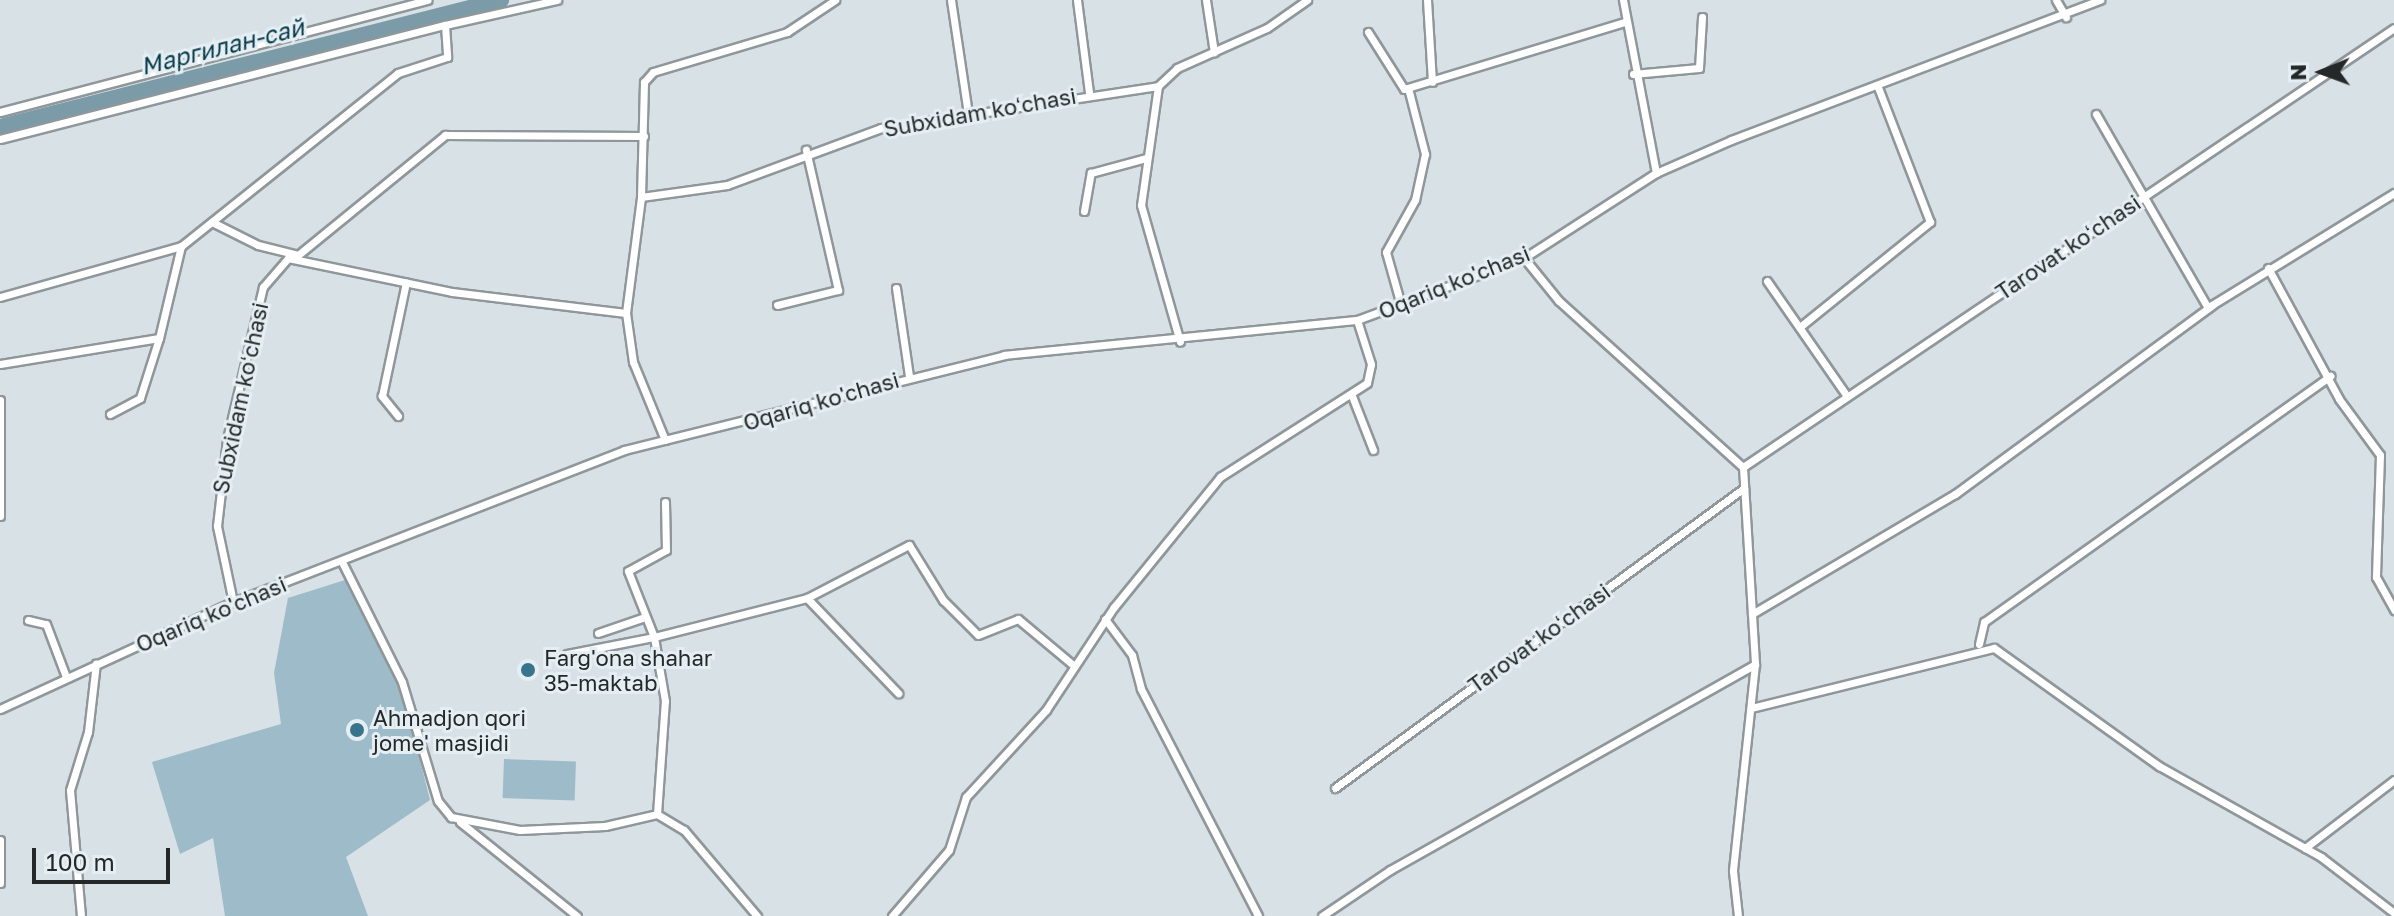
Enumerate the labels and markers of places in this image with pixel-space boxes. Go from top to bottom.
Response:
place label: Farg'ona shahar 35-maktab [544,644,712,696]
marker: Farg'ona shahar 35-maktab [519,661,537,679]
place label: Ahmadjon qori jome' masjidi [373,704,526,756]
marker: Ahmadjon qori jome' masjidi [348,721,366,739]

